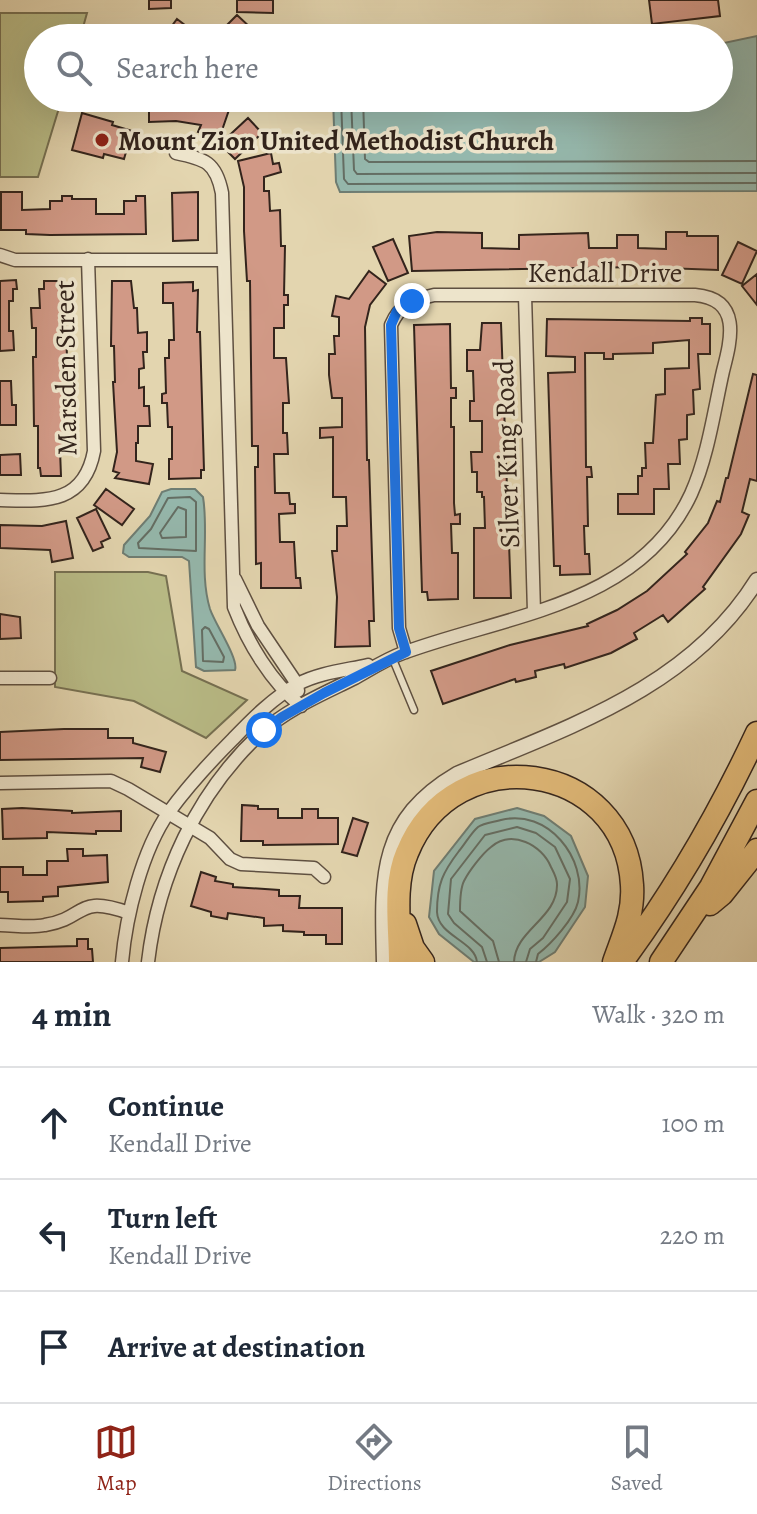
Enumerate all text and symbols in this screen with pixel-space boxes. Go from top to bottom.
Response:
search box [24,24,733,112]
icon: search [52,46,96,90]
text: Search here [116,48,259,88]
place label: Mount Zion United Methodist Church [118,122,554,160]
marker: Mount Zion United Methodist Church [93,131,111,149]
street label: Kendall Drive [528,254,682,292]
street label: Marsden Street [45,280,87,456]
route end [394,283,430,319]
street label: Silver King Road [485,358,529,549]
route start [246,712,282,748]
text: 4 min [32,991,111,1038]
text: Walk · 320 m [592,997,725,1032]
text: Continue [108,1086,224,1126]
icon: ahead [32,1101,76,1145]
text: 100 m [662,1106,725,1141]
text: Kendall Drive [108,1126,252,1161]
text: Turn left [108,1198,217,1238]
icon: left [32,1213,76,1257]
text: 220 m [660,1218,725,1253]
text: Kendall Drive [108,1238,252,1273]
icon: arrive [32,1325,76,1369]
text: Arrive at destination [108,1327,365,1367]
tab: Map [94,1420,138,1498]
tab: Directions [327,1420,422,1498]
tab: Saved [610,1420,663,1498]

